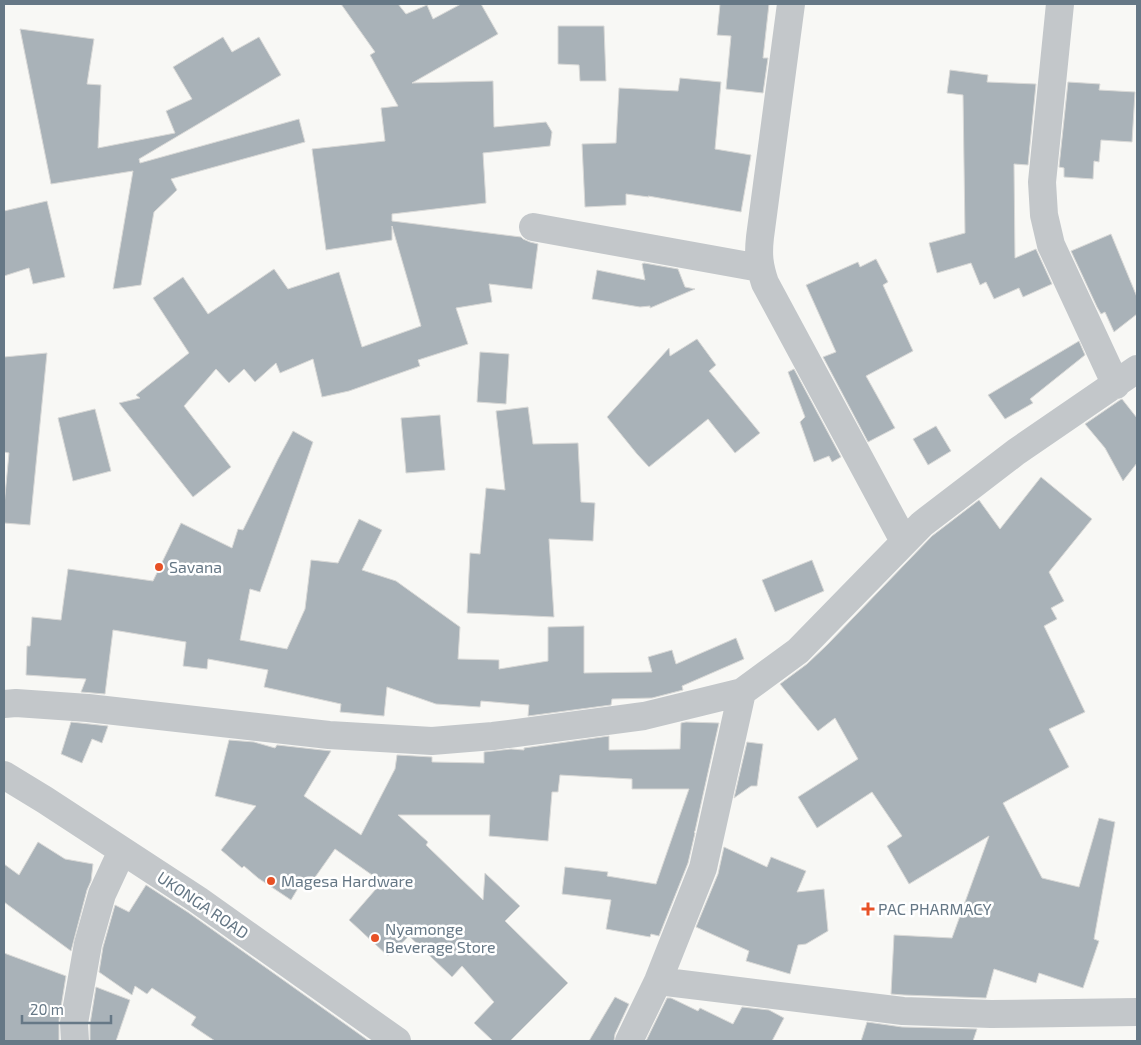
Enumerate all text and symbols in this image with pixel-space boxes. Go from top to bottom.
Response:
place label: Savana [169,557,222,576]
marker: Savana [153,561,165,573]
street label: UKONGA ROAD [154,867,253,942]
place label: Magesa Hardware [281,871,413,890]
marker: Magesa Hardware [265,875,277,887]
place label: PAC PHARMACY [878,899,992,918]
marker: PAC PHARMACY [862,903,874,915]
place label: Nyamonge Beverage Store [385,919,496,956]
marker: Nyamonge Beverage Store [369,932,381,944]
scale bar [22,992,111,1024]
text: 20 m [30,1000,64,1018]

